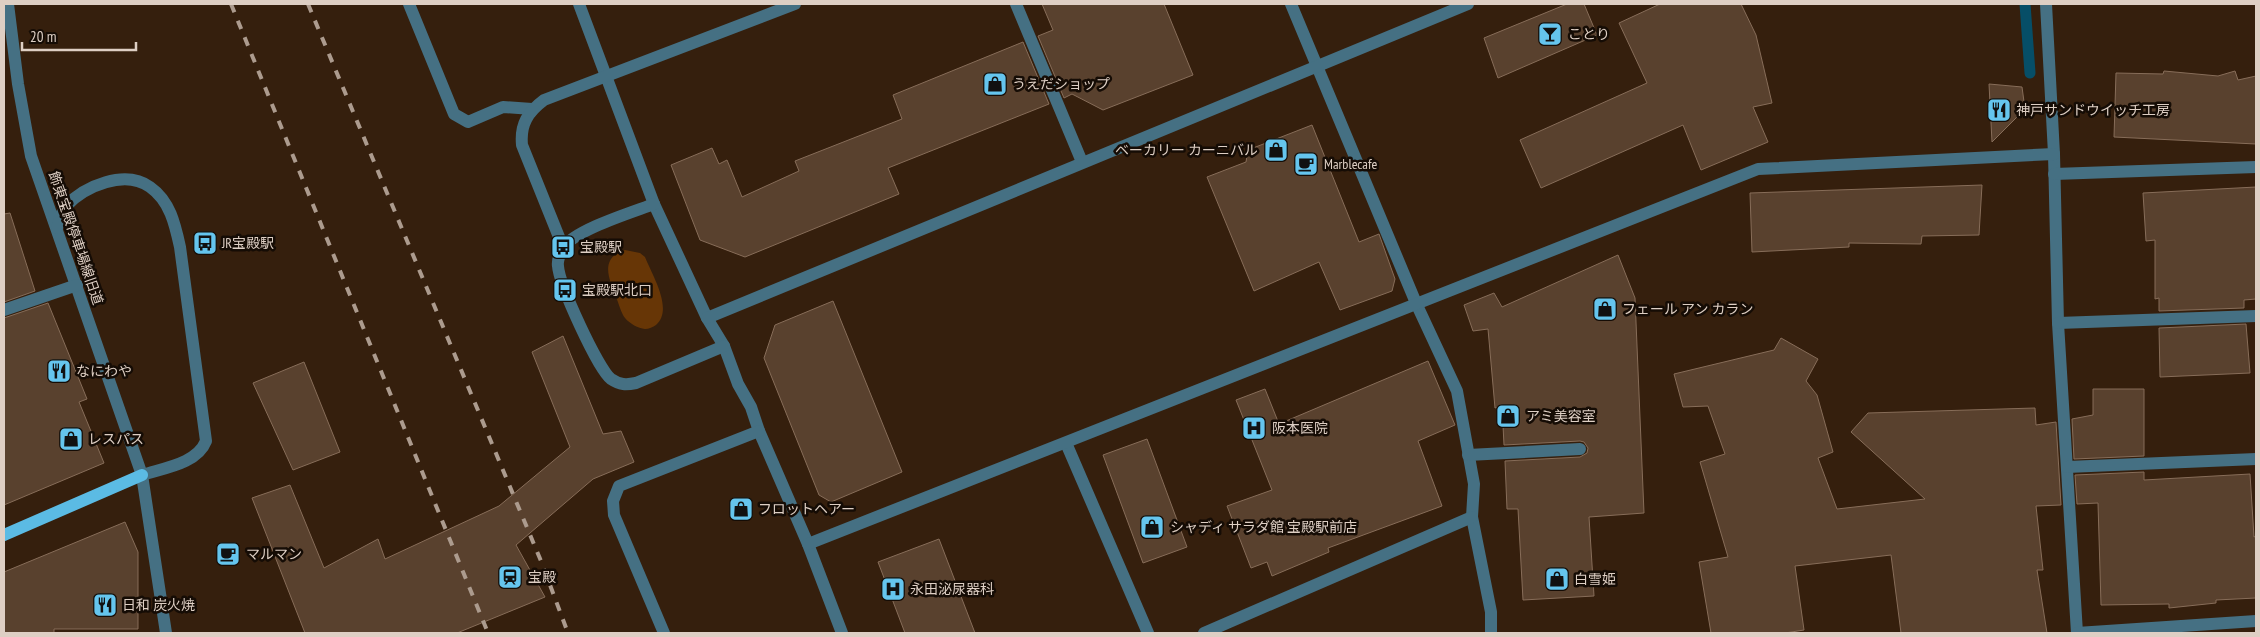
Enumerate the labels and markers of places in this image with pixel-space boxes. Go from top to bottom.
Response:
bar icon: ことり [1537,21,1563,47]
place label: ことり [1568,25,1610,43]
shop icon: うえだショップ [982,71,1008,97]
place label: うえだショップ [1012,75,1110,93]
restaurant icon: 神戸サンドウイッチ工房 [1986,97,2012,123]
place label: 神戸サンドウイッチ工房 [2016,101,2170,119]
shop icon: ベーカリー カーニバル [1263,137,1289,163]
place label: ベーカリー カーニバル [1115,141,1258,159]
cafe icon: Marblecafe [1293,151,1319,177]
place label: Marblecafe [1324,155,1377,173]
bus stop icon: JR宝殿駅 [192,230,218,256]
place label: JR宝殿駅 [221,234,274,252]
bus stop icon: 宝殿駅 [550,234,576,260]
place label: 宝殿駅 [580,238,622,256]
bus stop icon: 宝殿駅北口 [552,277,578,303]
place label: 宝殿駅北口 [582,281,652,299]
shop icon: フェール アン カラン [1592,296,1618,322]
place label: フェール アン カラン [1622,300,1753,318]
restaurant icon: なにわや [46,358,72,384]
place label: なにわや [76,362,132,380]
shop icon: アミ美容室 [1495,403,1521,429]
place label: アミ美容室 [1526,407,1596,425]
hospital icon: 阪本医院 [1241,415,1267,441]
place label: 阪本医院 [1272,419,1328,437]
shop icon: レスパス [58,426,84,452]
place label: レスパス [88,430,144,448]
shop icon: フロットヘアー [728,496,754,522]
place label: フロットヘアー [758,500,855,518]
shop icon: シャディ サラダ館 宝殿駅前店 [1139,514,1165,540]
place label: シャディ サラダ館 宝殿駅前店 [1170,518,1357,536]
cafe icon: マルマン [215,541,241,567]
place label: マルマン [246,545,302,563]
station icon: 宝殿 [497,564,523,590]
shop icon: 白雪姫 [1544,566,1570,592]
place label: 宝殿 [528,568,556,586]
place label: 白雪姫 [1574,570,1616,588]
hospital icon: 永田泌尿器科 [880,576,906,602]
place label: 永田泌尿器科 [910,580,994,598]
restaurant icon: 日和 炭火焼 [92,592,118,618]
place label: 日和 炭火焼 [122,596,195,614]

